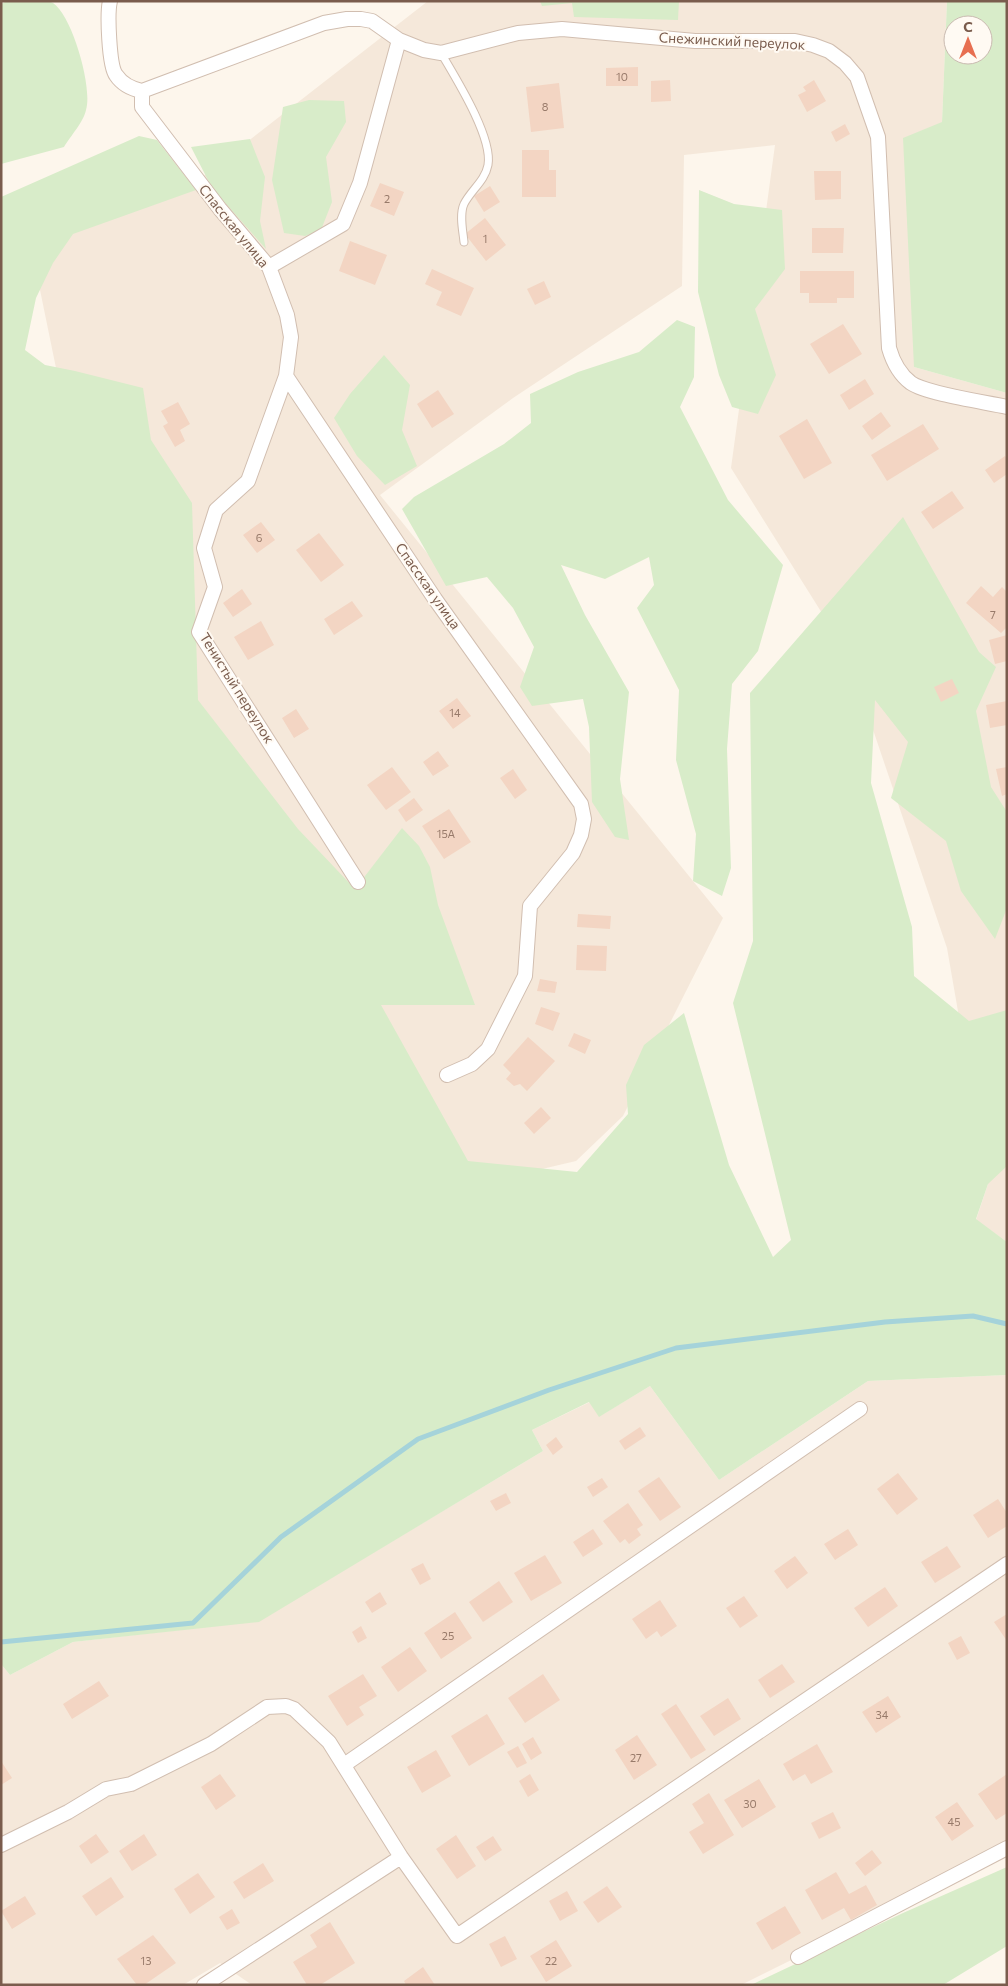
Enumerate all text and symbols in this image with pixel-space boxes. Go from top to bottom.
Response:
north arrow [943,15,993,65]
text: С [963,18,973,35]
street label: Снежинский переулок [658,28,806,53]
house number: 10 [616,70,628,83]
house number: 8 [542,100,549,113]
street label: Спасская улица [196,181,273,271]
house number: 2 [384,192,390,205]
house number: 1 [483,232,487,245]
house number: 6 [256,531,263,544]
street label: Спасская улица [392,539,465,632]
house number: 7 [990,608,996,621]
street label: Тенистый переулок [197,629,279,747]
house number: 14 [449,706,461,719]
house number: 15А [437,827,456,840]
house number: 25 [442,1629,454,1642]
house number: 34 [876,1708,889,1721]
house number: 27 [630,1751,642,1764]
house number: 30 [743,1797,757,1810]
house number: 45 [948,1815,960,1828]
house number: 13 [141,1954,151,1967]
house number: 22 [545,1954,557,1967]

